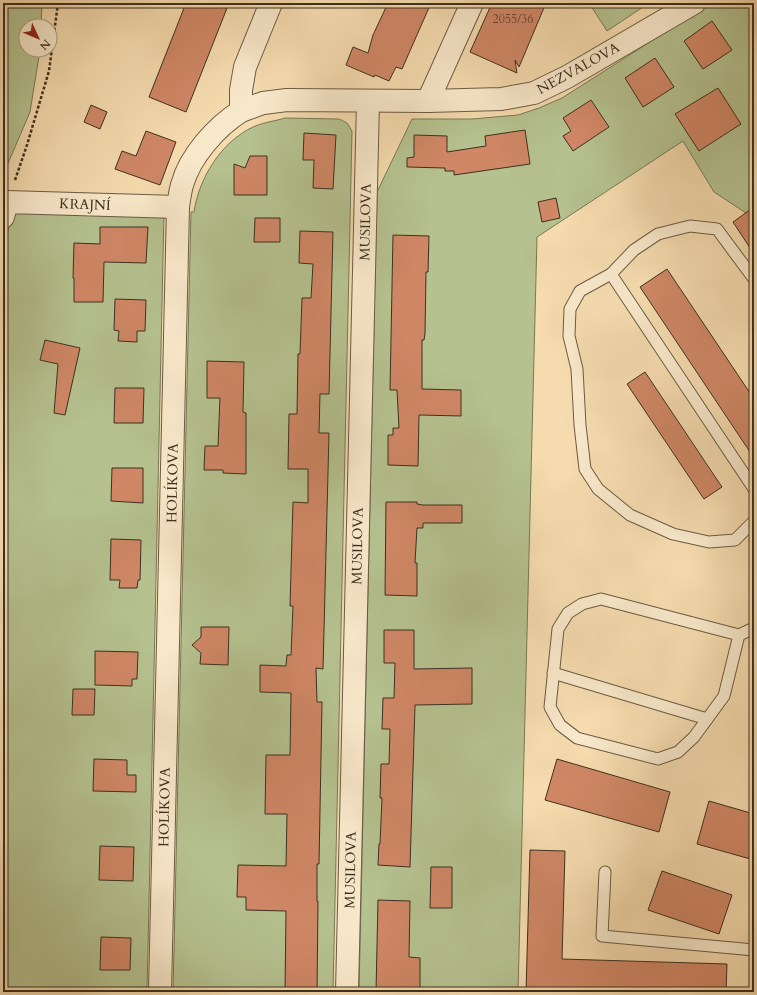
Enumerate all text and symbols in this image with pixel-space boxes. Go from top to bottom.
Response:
house number: 2055/36 [493,11,533,27]
north arrow [18,18,58,58]
text: N [36,36,54,54]
street label: NEZVALOVA [534,38,623,99]
street label: MUSILOVA [355,183,376,261]
street label: KRAJNÍ [59,194,111,215]
street label: HOLÍKOVA [162,443,183,523]
street label: MUSILOVA [347,507,368,585]
street label: HOLÍKOVA [154,767,175,847]
street label: MUSILOVA [340,831,361,909]

